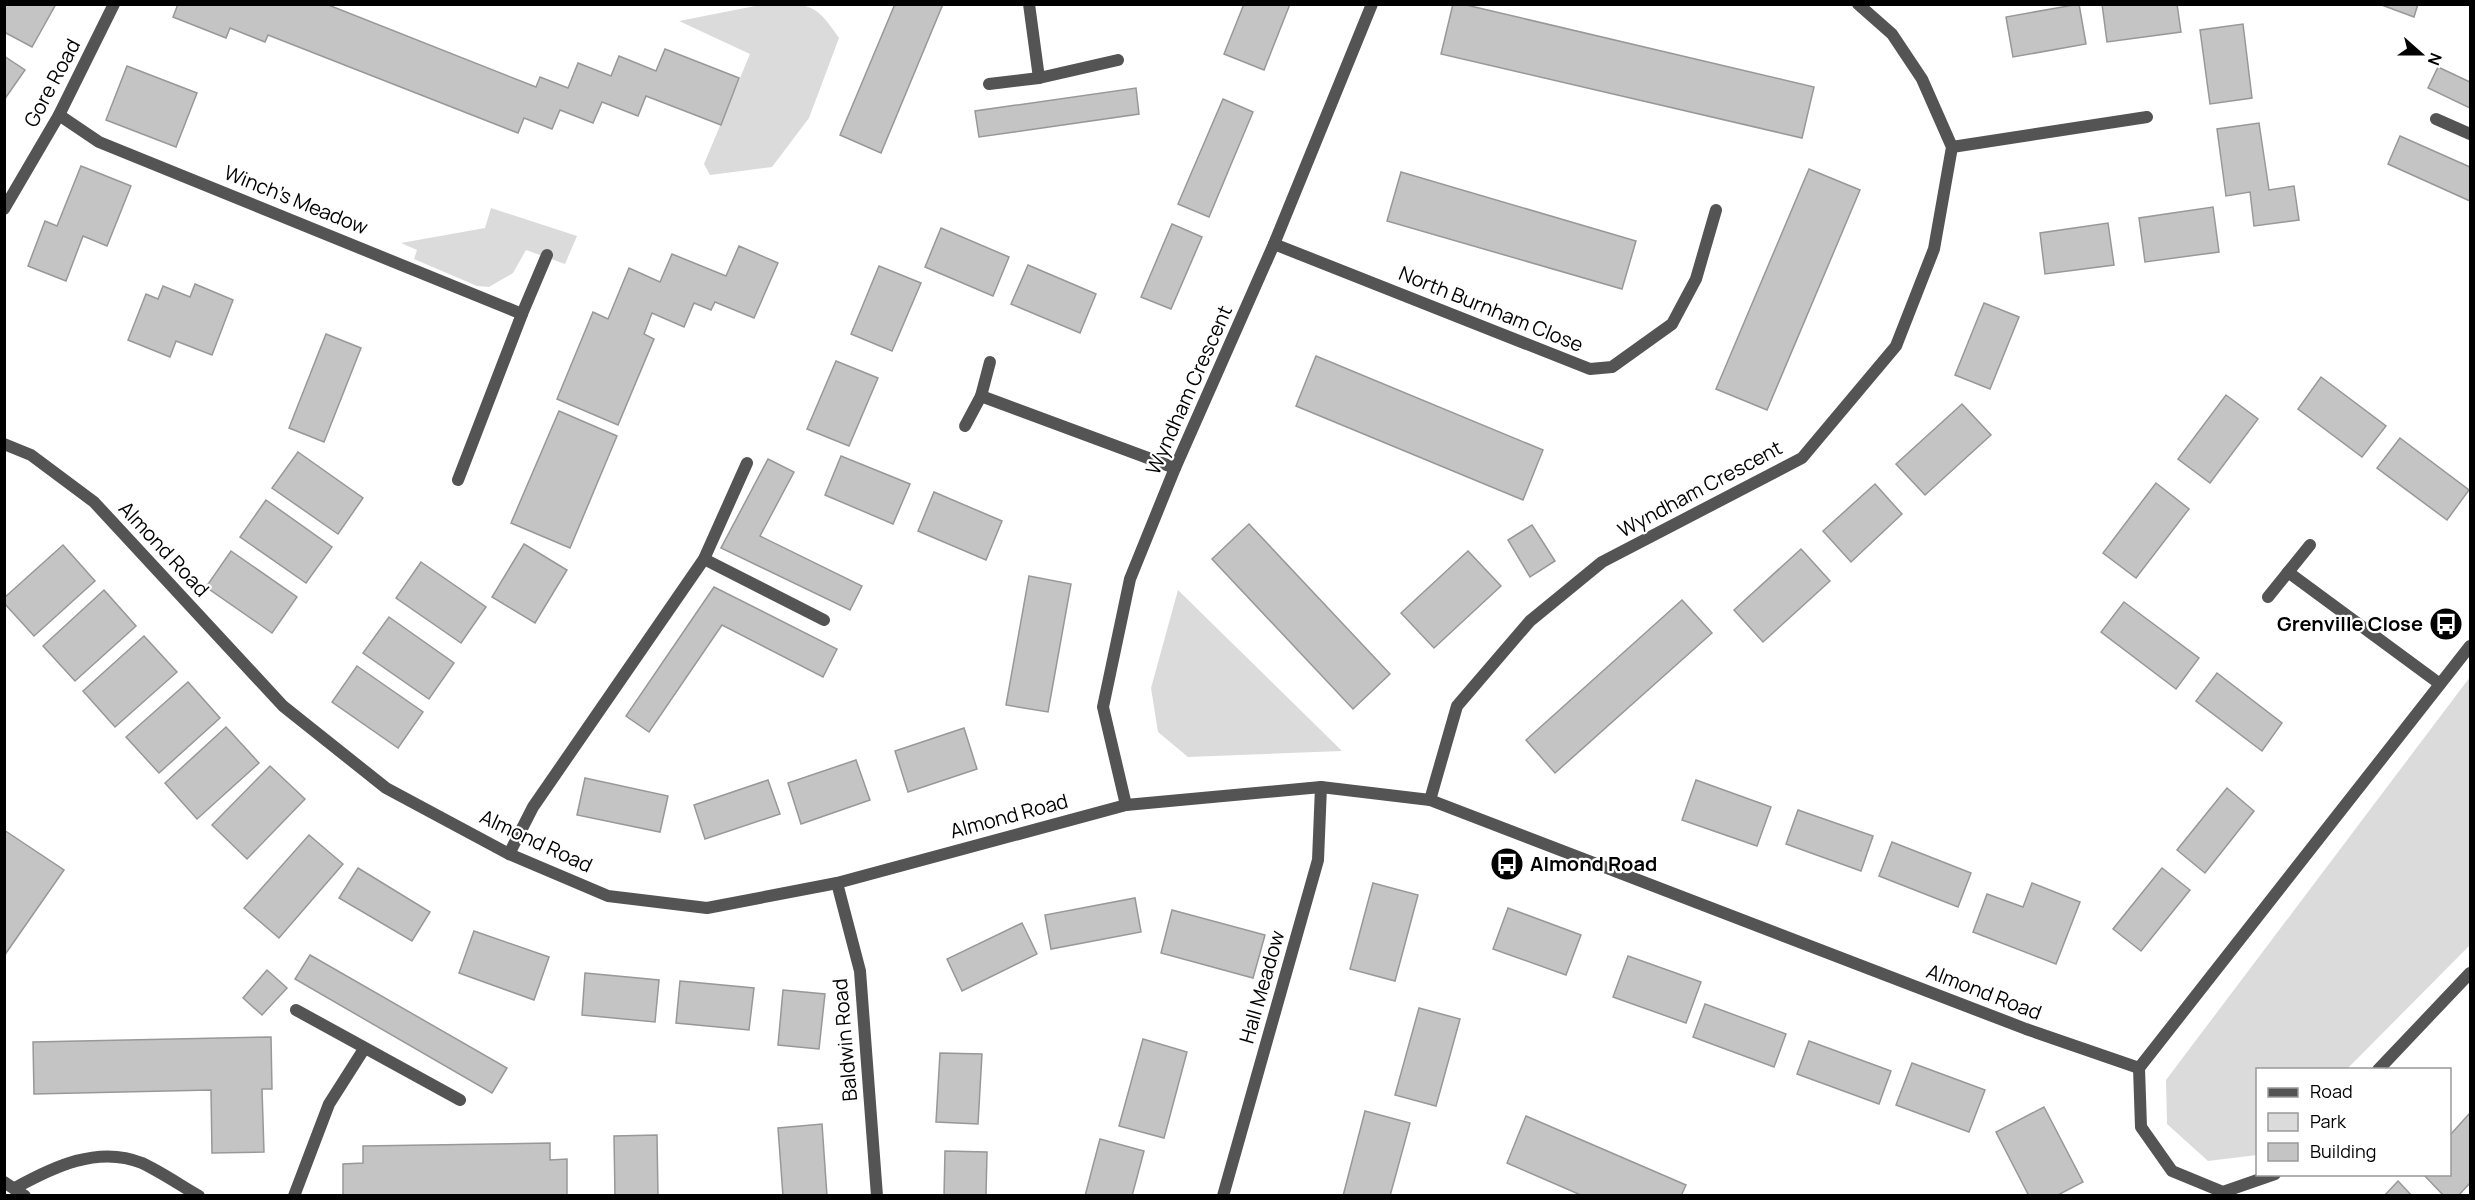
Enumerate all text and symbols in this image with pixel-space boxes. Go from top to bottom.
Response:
north arrow [2391,24,2451,84]
street label: Gore Road [17,34,86,131]
text: N [2423,50,2447,69]
street label: Winch's Meadow [220,158,372,241]
street label: North Burnham Close [1395,259,1587,358]
street label: Wyndham Crescent [1139,301,1238,479]
street label: Wyndham Crescent [1613,434,1787,543]
street label: Almond Road [113,495,216,602]
bus stop icon: Grenville Close [2428,606,2464,642]
place label: Grenville Close [2277,610,2423,637]
street label: Almond Road [947,787,1071,844]
street label: Almond Road [476,803,597,878]
bus stop icon: Almond Road [1489,846,1525,882]
place label: Almond Road [1530,850,1657,877]
street label: Hall Meadow [1233,927,1291,1046]
street label: Almond Road [1923,957,2046,1026]
street label: Baldwin Road [826,977,863,1103]
legend [2256,1068,2451,1176]
text: Road [2310,1079,2353,1103]
text: Park [2310,1109,2347,1133]
text: Building [2310,1139,2376,1163]

